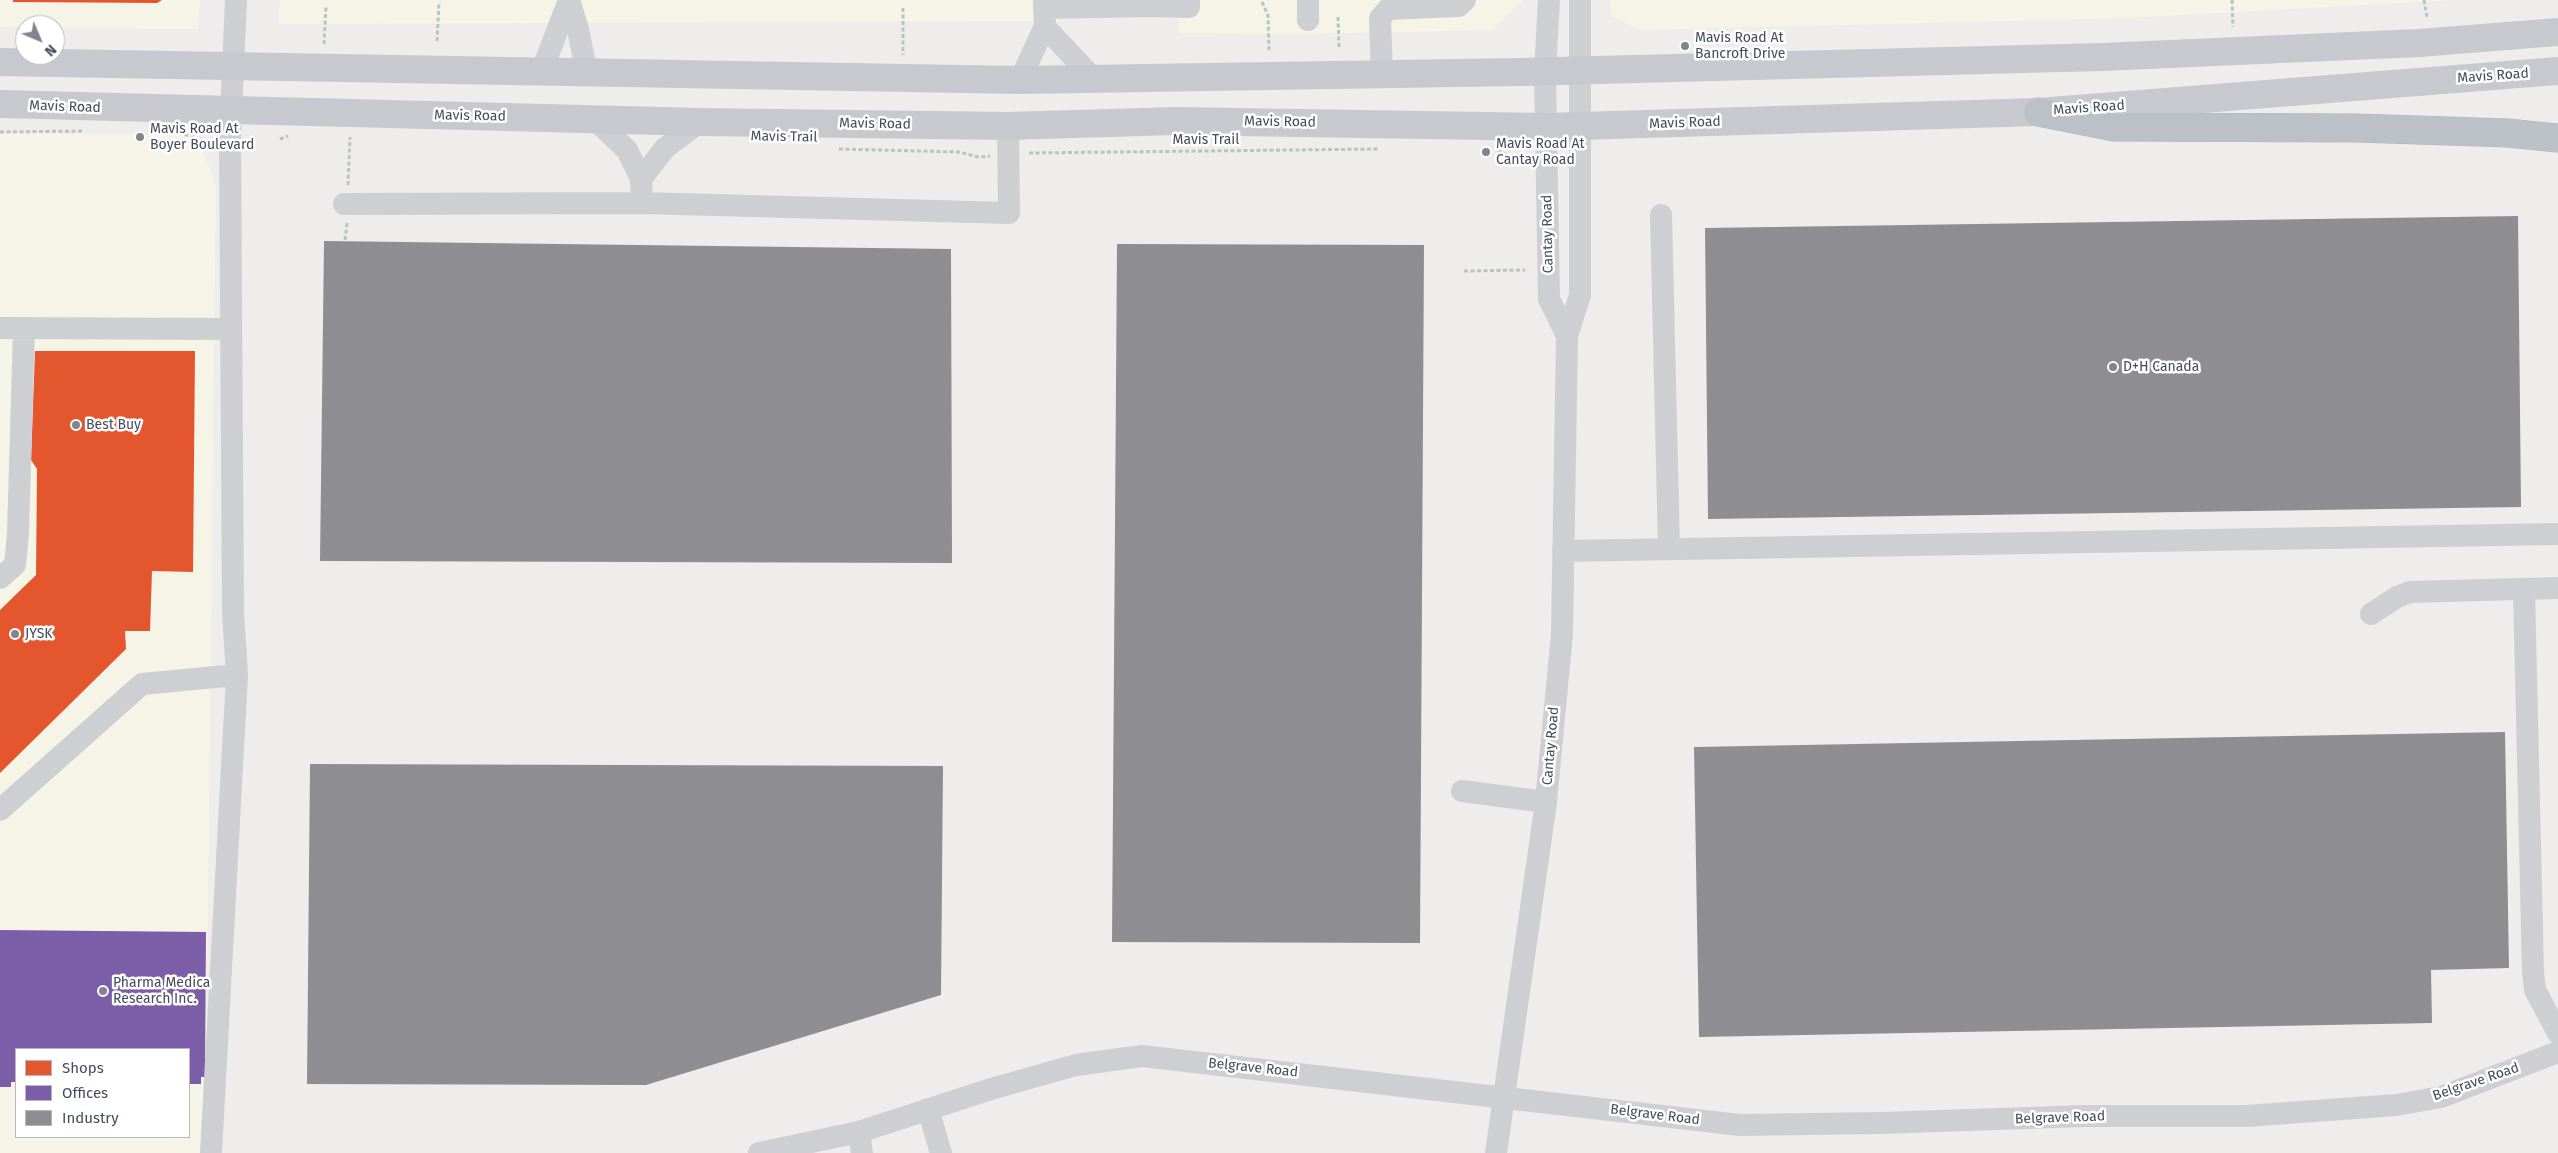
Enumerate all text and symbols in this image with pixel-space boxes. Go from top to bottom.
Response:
north arrow [15,15,65,65]
place label: Mavis Road At Bancroft Drive [1695,30,1785,62]
marker: Mavis Road At Bancroft Drive [1679,40,1691,52]
text: N [41,41,60,60]
street label: Mavis Road [2457,65,2529,87]
street label: Mavis Road [29,97,101,117]
street label: Mavis Road [2053,97,2125,119]
street label: Mavis Road [434,107,506,125]
street label: Mavis Road [1244,113,1316,131]
street label: Mavis Road [1649,113,1721,133]
street label: Mavis Road [839,115,911,133]
place label: Mavis Road At Boyer Boulevard [150,121,254,154]
street label: Mavis Trail [750,128,818,146]
marker: Mavis Road At Boyer Boulevard [134,131,146,143]
street label: Mavis Trail [1173,132,1239,148]
place label: Mavis Road At Cantay Road [1496,136,1584,168]
marker: Mavis Road At Cantay Road [1480,146,1492,158]
street label: Cantay Road [1539,194,1557,274]
place label: D+H Canada [2123,359,2199,375]
marker: D+H Canada [2107,361,2119,373]
place label: Best Buy [86,417,141,433]
marker: Best Buy [70,419,82,431]
place label: JYSK [25,626,53,642]
marker: JYSK [9,628,21,640]
street label: Cantay Road [1539,706,1563,786]
place label: Pharma Medica Research Inc. [113,975,210,1008]
marker: Pharma Medica Research Inc. [97,985,109,997]
legend [15,1048,190,1138]
street label: Belgrave Road [1207,1055,1299,1081]
text: Shops [62,1059,104,1077]
street label: Belgrave Road [2431,1059,2521,1105]
text: Offices [62,1084,108,1102]
street label: Belgrave Road [1609,1101,1701,1129]
street label: Belgrave Road [2015,1108,2105,1128]
text: Industry [62,1109,119,1127]

